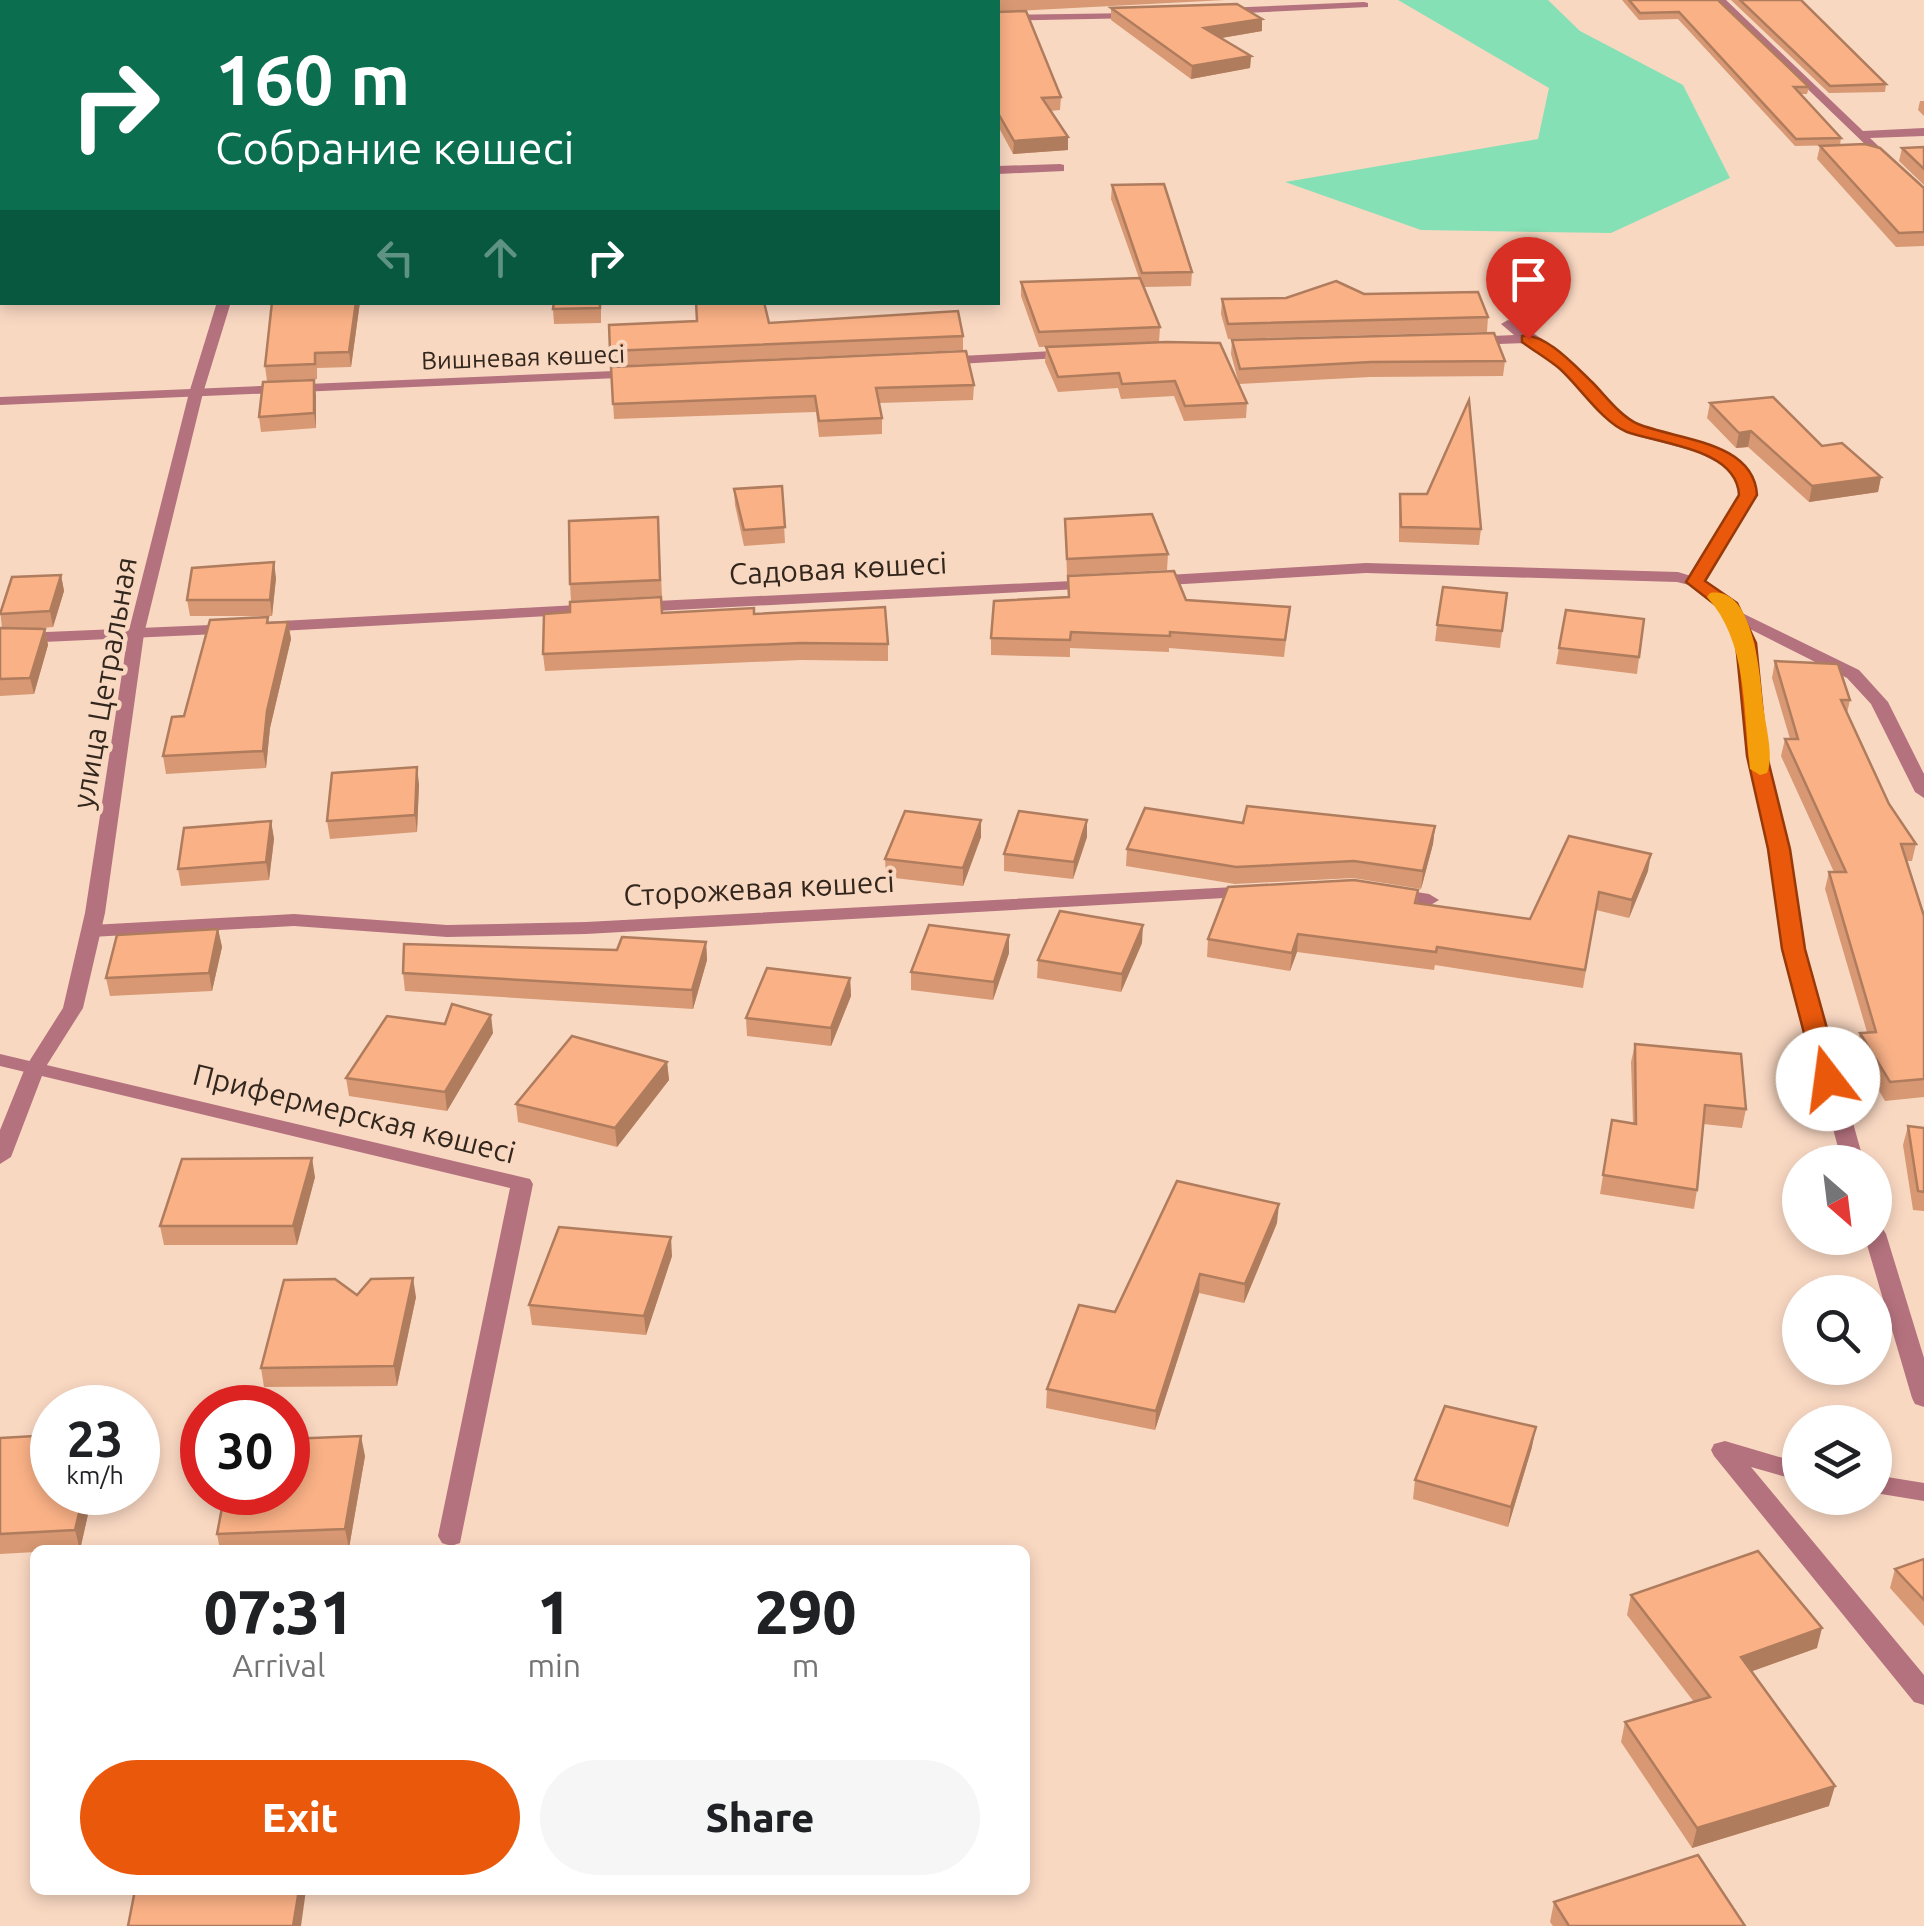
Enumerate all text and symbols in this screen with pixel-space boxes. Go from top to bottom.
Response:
icon: right [50,40,180,170]
text: 160 m [215,40,410,118]
text: Собрание көшесі [215,122,575,173]
icon: left [368,230,423,285]
icon: ahead [473,230,528,285]
icon: right [578,230,633,285]
pin [1486,237,1571,340]
icon: arrive [1501,252,1556,307]
street label: Вишневая көшесі [421,339,625,375]
street label: Садовая көшесі [728,545,948,591]
street label: улица Цетральная [65,554,143,811]
street label: Сторожевая көшесі [623,864,895,912]
position arrow [1776,1027,1880,1131]
street label: Прифермерская көшесі [189,1056,519,1170]
north arrow [1782,1145,1892,1255]
map controls [1782,1145,1892,1515]
button: search [1782,1275,1892,1385]
speed limit sign: 30 [180,1385,310,1515]
button: layers [1782,1405,1892,1515]
text: 23 [67,1410,123,1466]
text: km/h [66,1461,124,1489]
text: 07:31 [204,1578,354,1645]
text: 1 [537,1578,571,1645]
text: 290 [755,1578,856,1645]
text: Arrival [232,1647,325,1683]
text: min [527,1647,581,1683]
text: m [792,1647,819,1683]
button: Exit [80,1760,520,1875]
button: Share [540,1760,980,1875]

